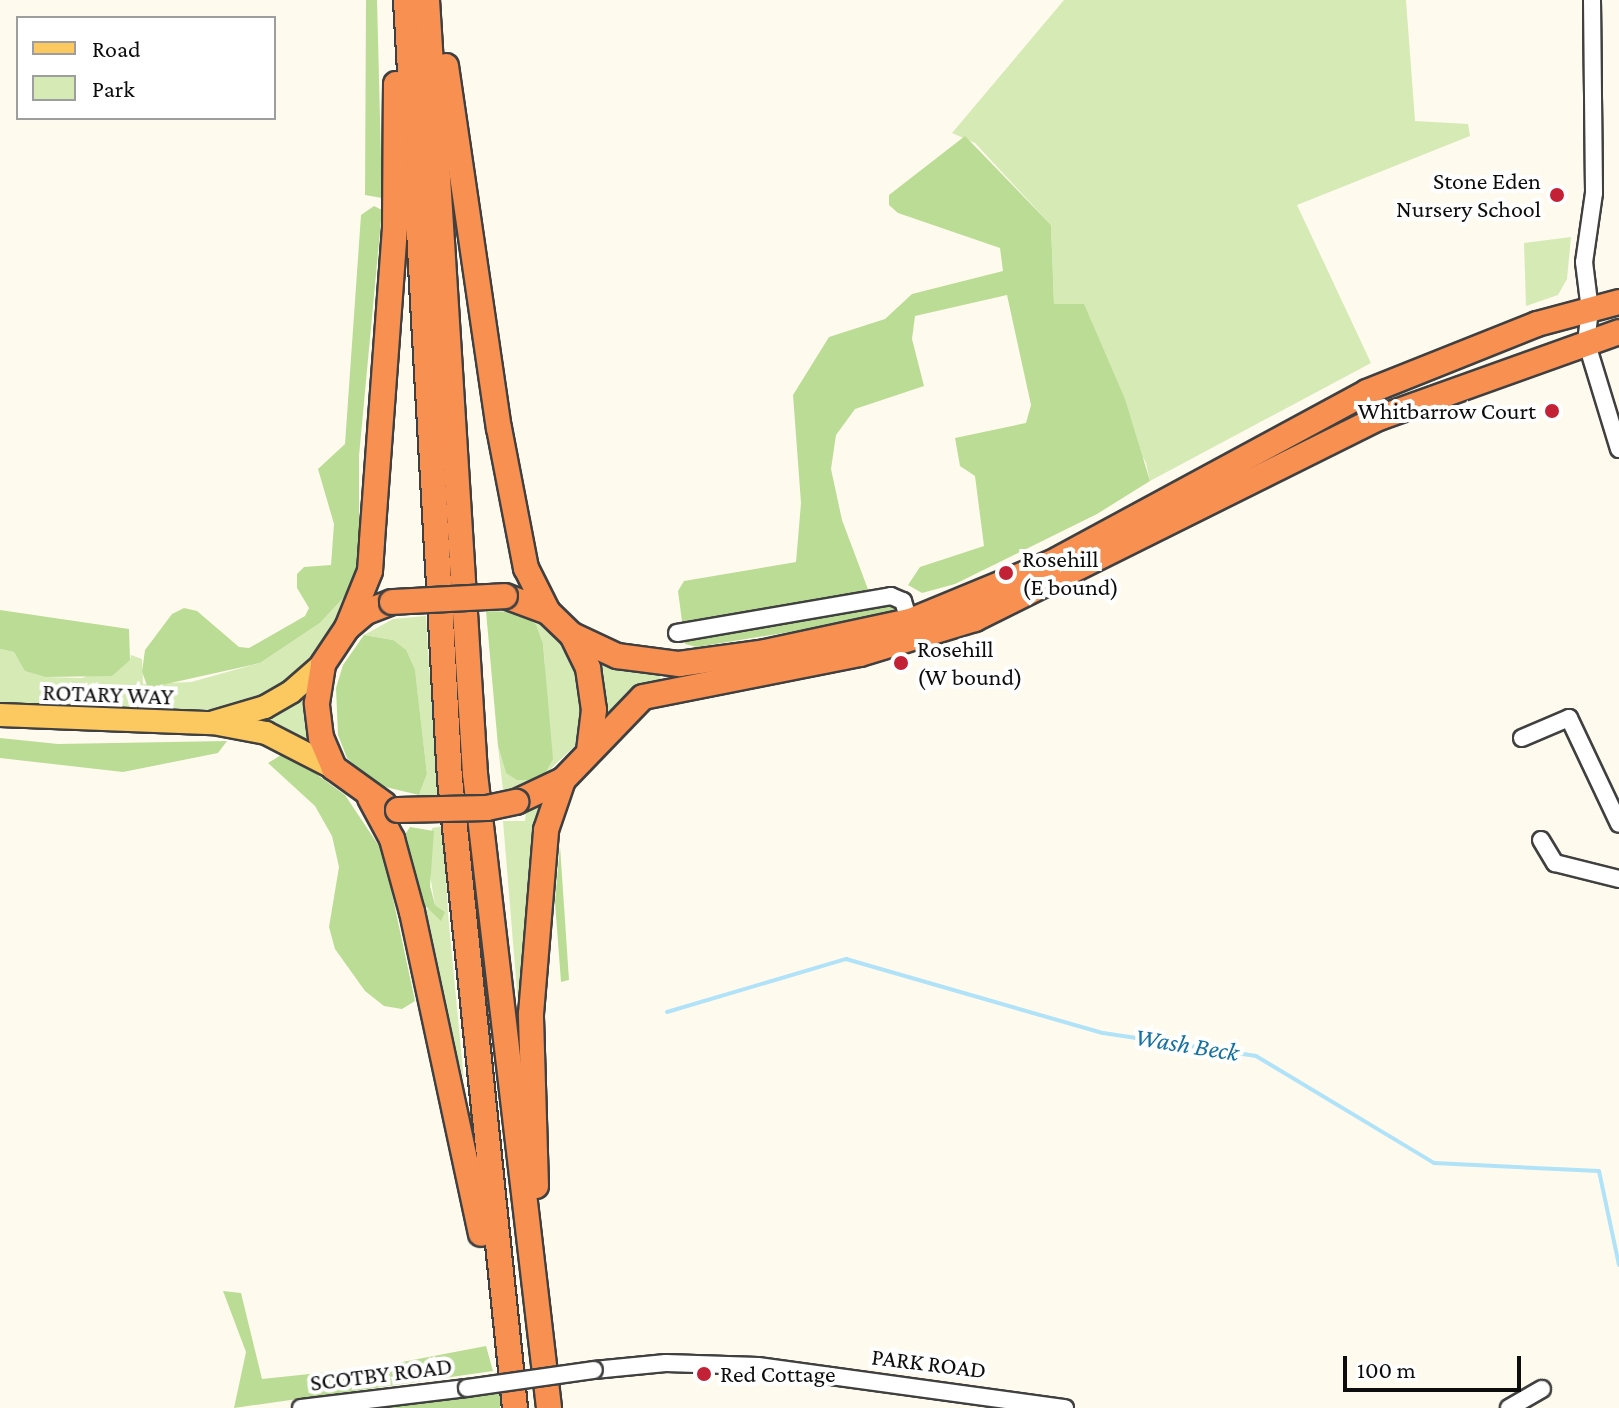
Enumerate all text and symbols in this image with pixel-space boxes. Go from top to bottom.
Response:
legend [16,16,276,120]
text: Road [92,35,141,62]
text: Park [92,75,135,102]
place label: Stone Eden Nursery School [1396,167,1541,223]
marker: Stone Eden Nursery School [1548,186,1566,204]
place label: Whitbarrow Court [1358,397,1536,425]
marker: Whitbarrow Court [1543,402,1561,420]
place label: Rosehill (E bound) [1022,545,1119,601]
marker: Rosehill (E bound) [997,564,1015,582]
place label: Rosehill (W bound) [917,635,1023,691]
marker: Rosehill (W bound) [892,654,910,672]
street label: ROTARY WAY [42,677,174,711]
water label: Wash Beck [1133,1021,1241,1069]
scale bar [1347,1340,1525,1390]
street label: PARK ROAD [870,1342,988,1384]
street label: SCOTBY ROAD [308,1351,454,1397]
text: 100 m [1357,1356,1416,1383]
place label: Red Cottage [720,1360,836,1388]
marker: Red Cottage [695,1365,713,1383]

